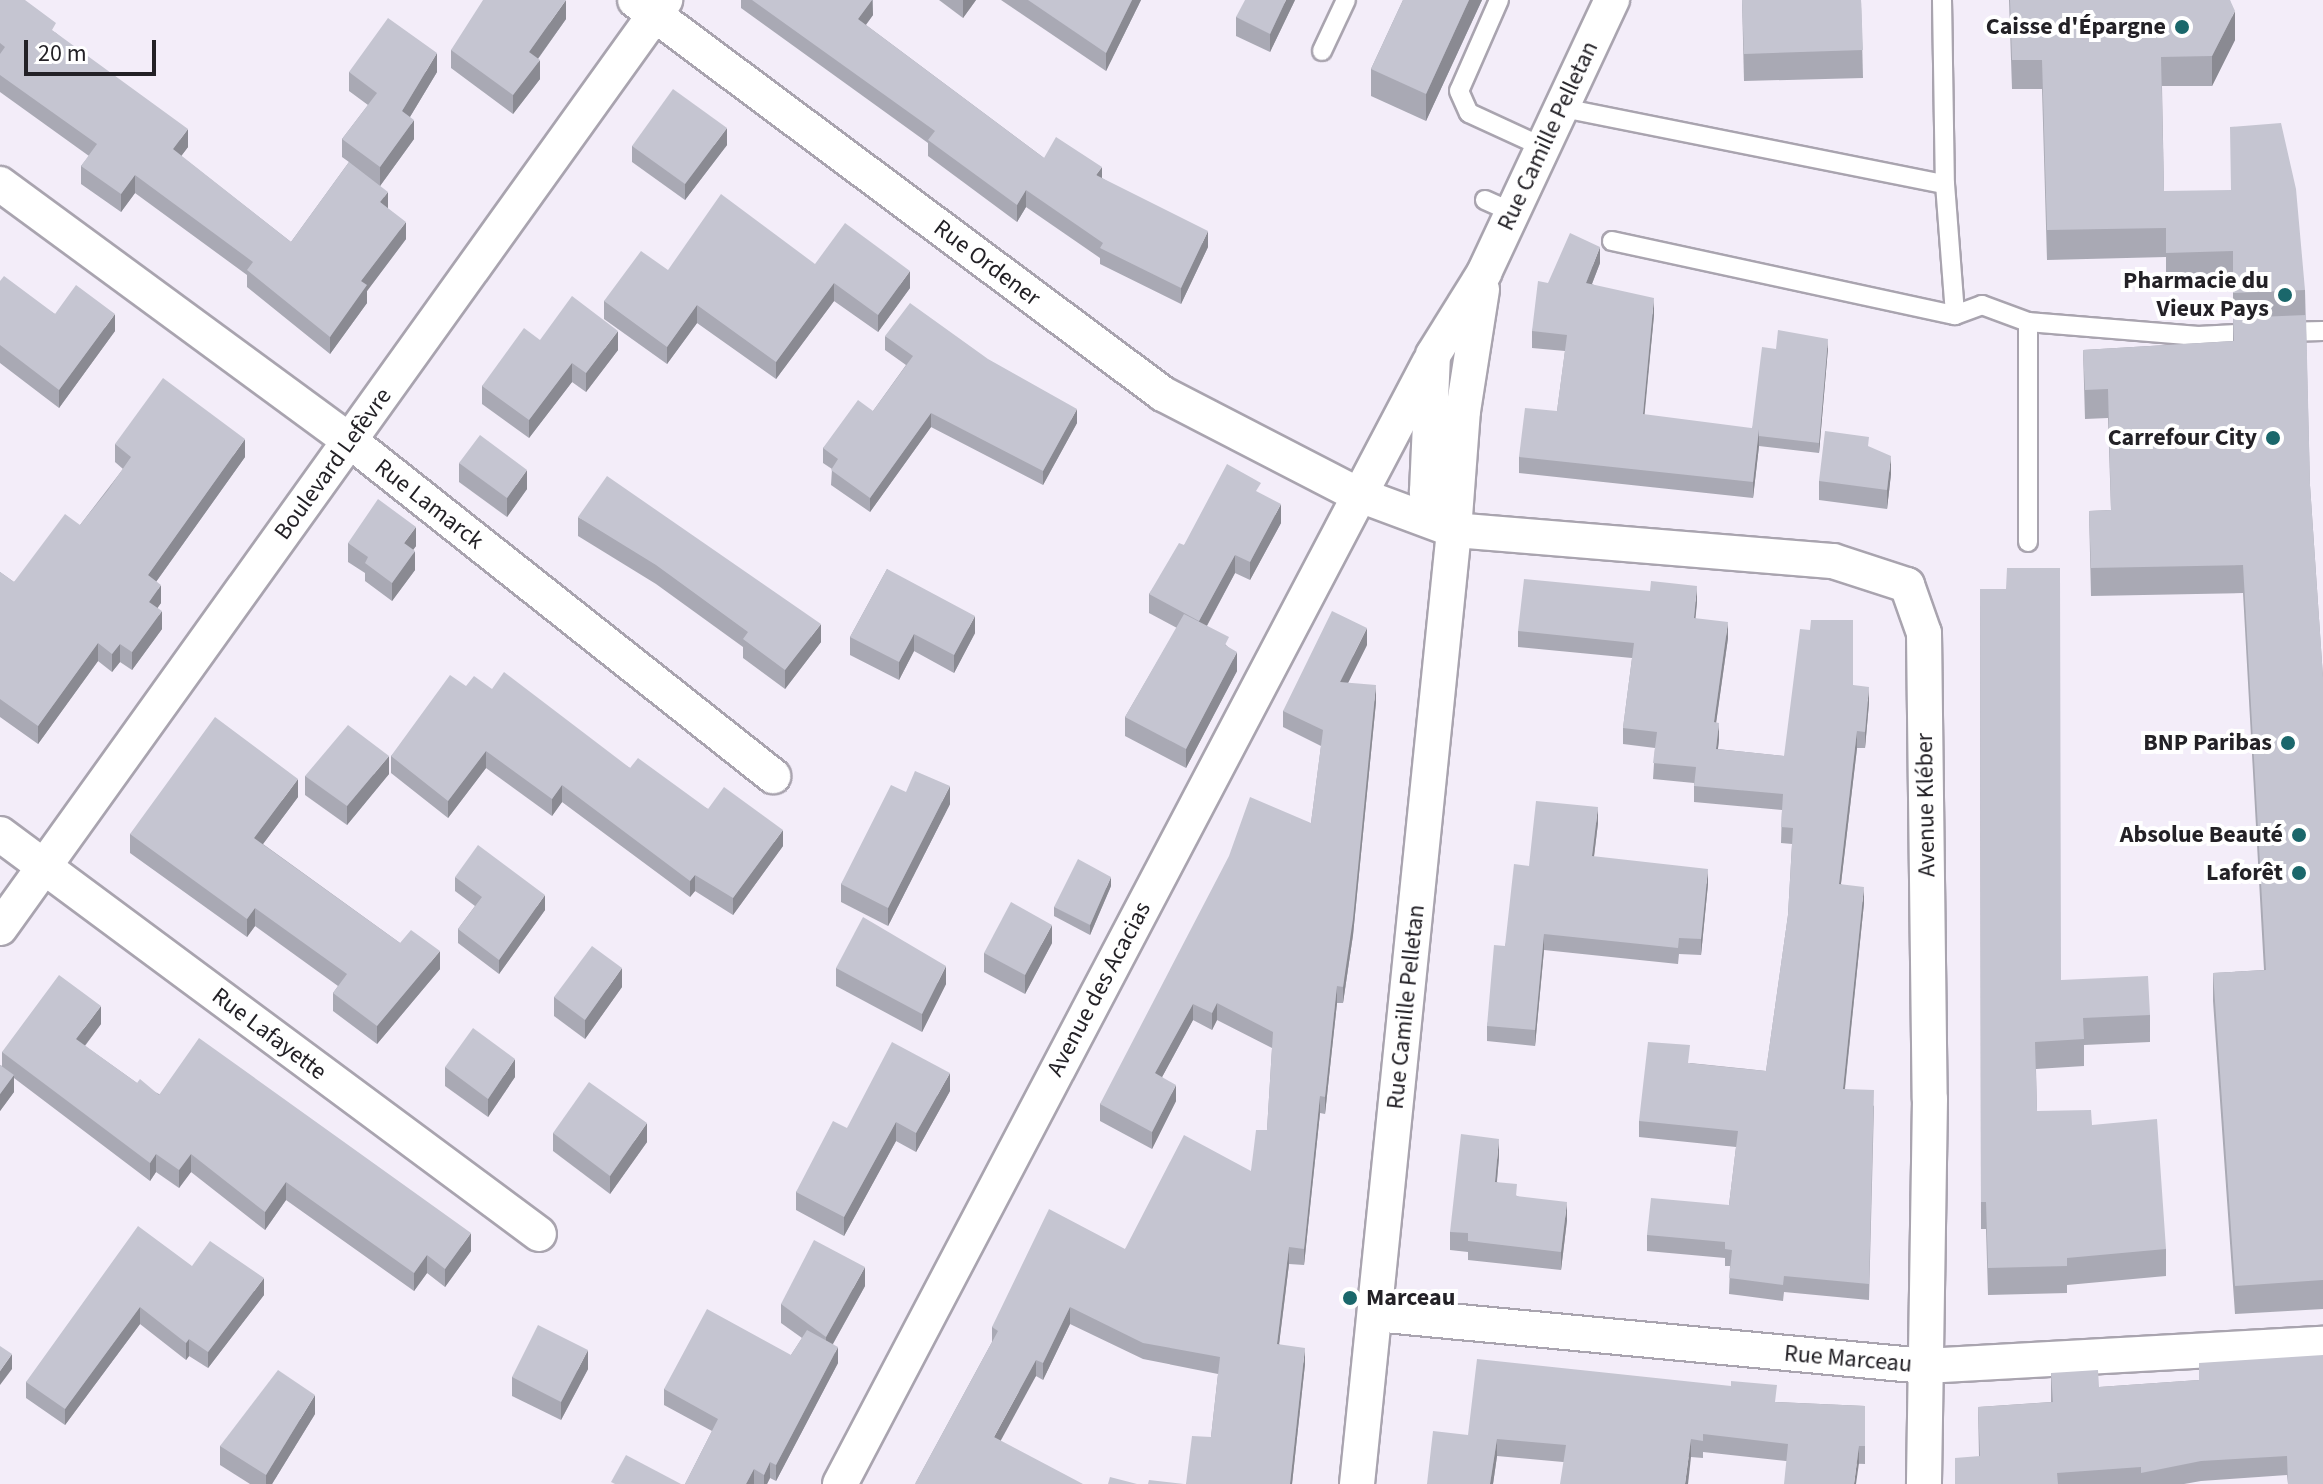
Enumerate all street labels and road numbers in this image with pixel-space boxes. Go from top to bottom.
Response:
street label: Rue Camille Pelletan [1492,37,1604,235]
street label: Rue Ordener [928,214,1046,312]
street label: Boulevard Lefèvre [268,382,398,546]
street label: Rue Lamarck [369,453,489,555]
street label: Avenue Kléber [1910,733,1942,877]
street label: Avenue des Acacias [1041,897,1157,1081]
street label: Rue Camille Pelletan [1381,903,1431,1111]
street label: Rue Lafayette [206,982,332,1086]
street label: Rue Marceau [1783,1339,1913,1379]

